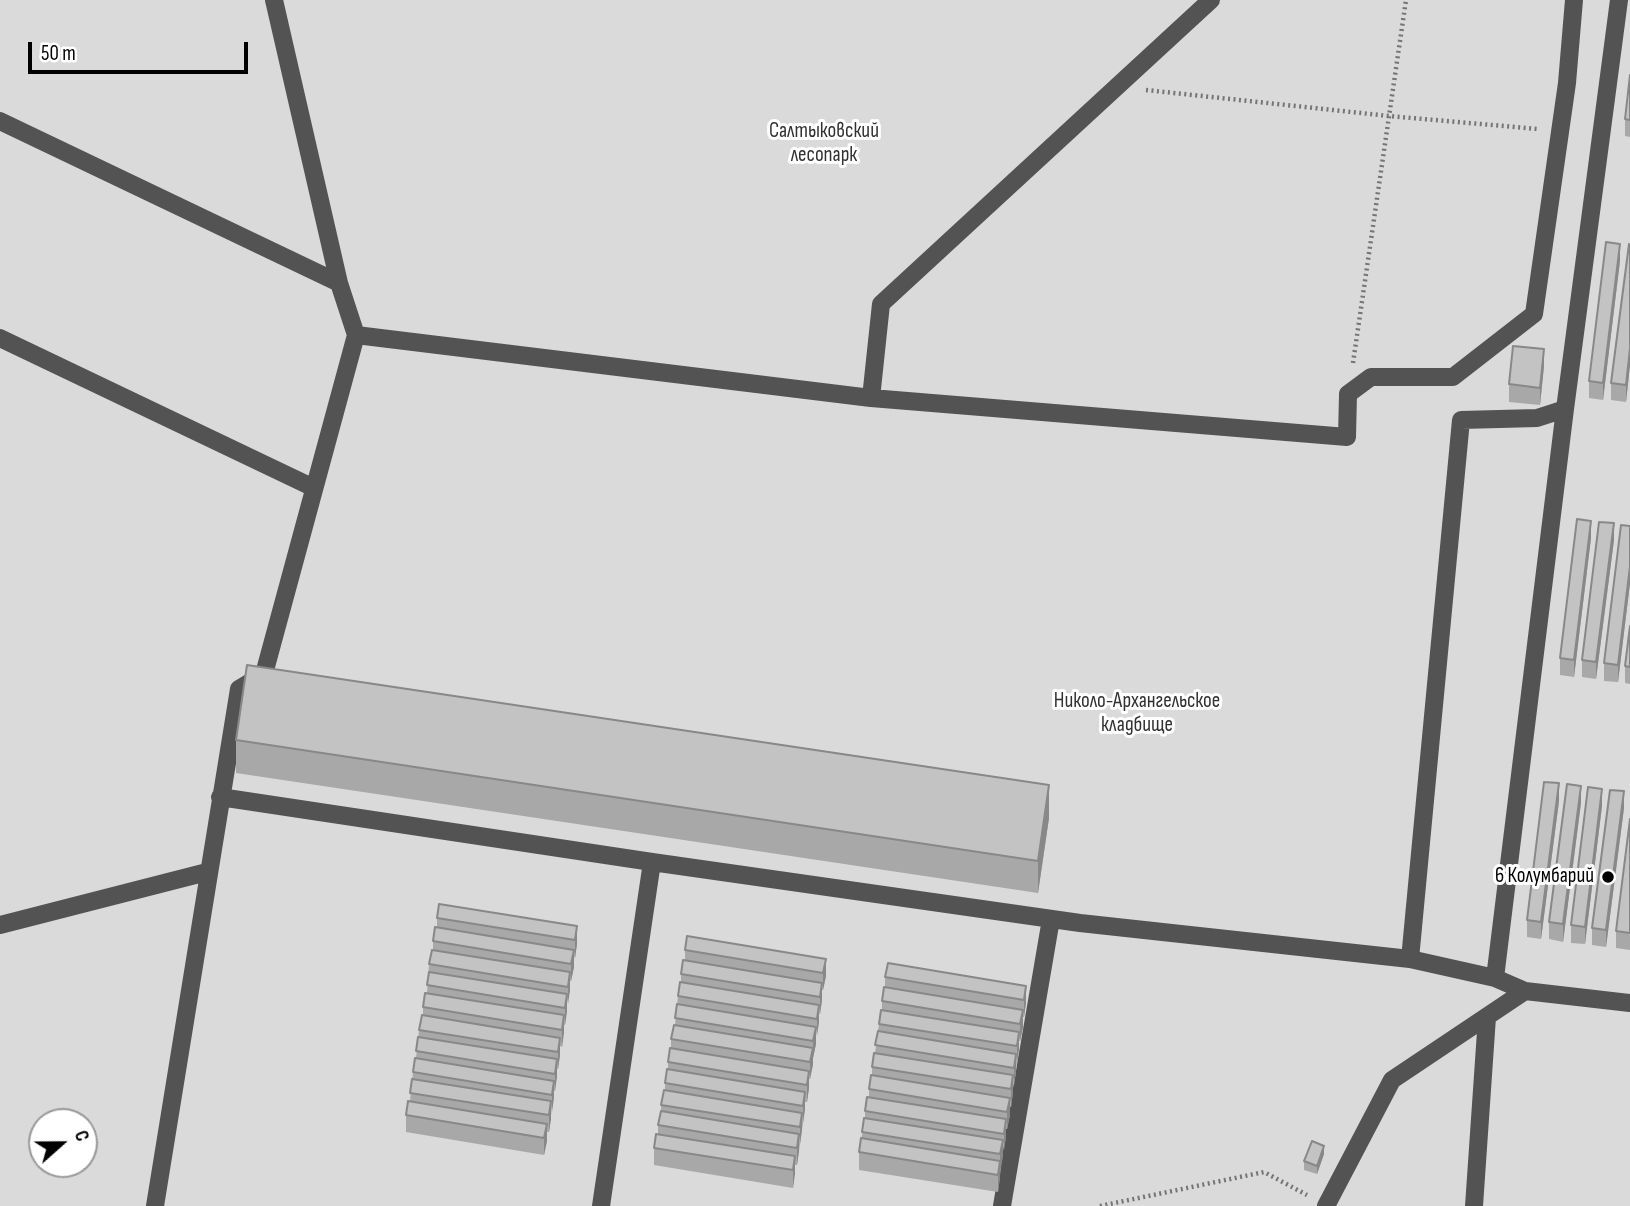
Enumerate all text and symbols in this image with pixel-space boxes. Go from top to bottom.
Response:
scale bar [32,28,252,72]
text: 50 m [41,41,76,66]
park label: Салтыковский лесопарк [769,119,879,169]
park label: Николо-Архангельское кладбище [1054,689,1220,739]
place label: 6 Колумбарий [1495,864,1594,890]
marker: 6 Колумбарий [1600,869,1616,885]
north arrow [28,1108,98,1178]
text: С [69,1127,94,1145]

